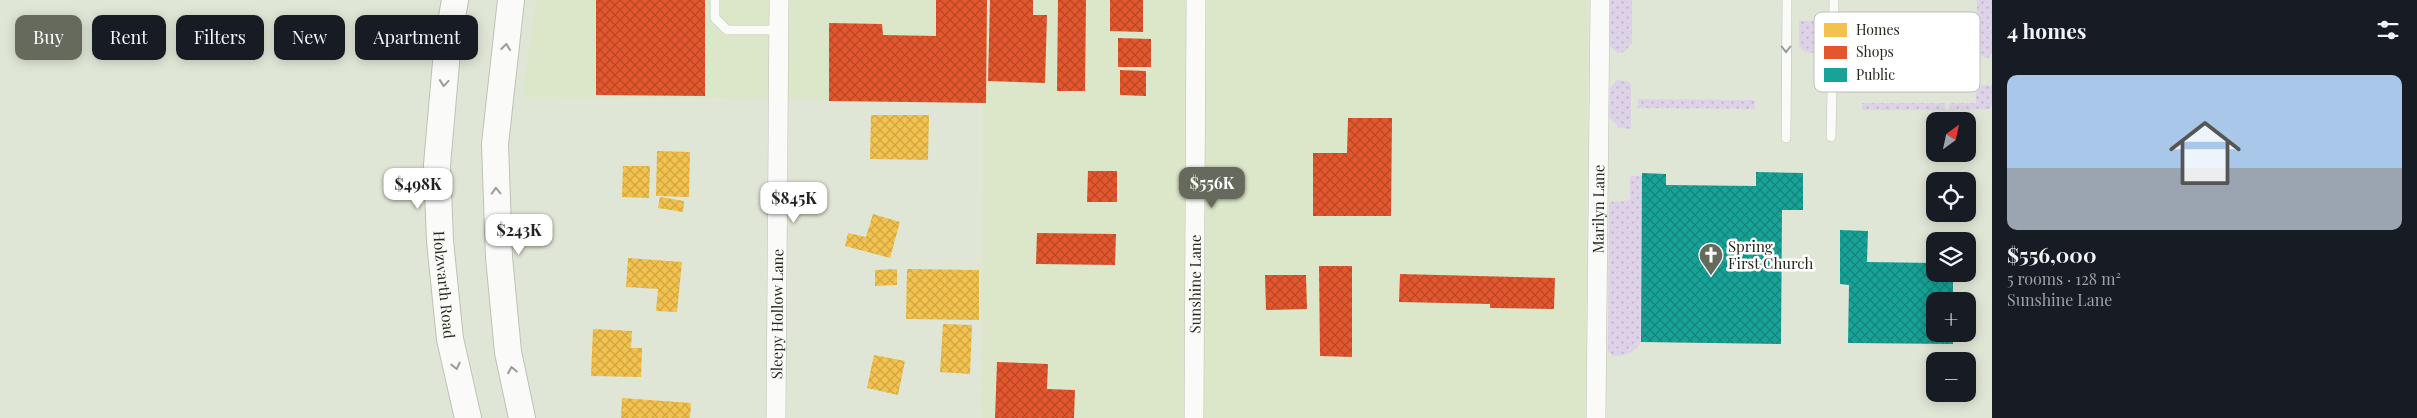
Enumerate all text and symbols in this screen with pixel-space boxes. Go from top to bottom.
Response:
legend [1814,12,1980,92]
chip: Buy [15,15,82,60]
chip: Rent [92,15,166,60]
chip: Filters [176,15,264,60]
chip: New [274,15,345,60]
chip: Apartment [355,15,478,60]
text: 4 homes [2007,16,2086,44]
icon: filters [2374,16,2402,44]
text: Homes [1856,20,1900,39]
text: Shops [1856,42,1894,61]
one-way arrow [500,43,511,51]
one-way arrow [1781,45,1791,53]
text: Public [1856,65,1895,84]
one-way arrow [439,79,450,87]
icon: home [2160,108,2250,198]
north arrow [1926,112,1976,162]
map controls [1926,112,1976,402]
street label: Marilyn Lane [1588,164,1608,254]
pin: $556K [1177,166,1247,209]
pin: $498K [383,168,453,210]
text: $556K [1190,172,1234,193]
button: locate [1926,172,1976,222]
text: $498K [395,173,441,194]
pin: $845K [759,182,829,224]
one-way arrow [491,187,502,195]
text: $845K [771,187,817,208]
pin: $243K [484,214,554,256]
text: $243K [497,219,541,240]
street label: Holzwarth Road [430,230,460,340]
button: layers [1926,232,1976,282]
street label: Sunshine Lane [1184,234,1205,334]
place label: Spring First Church [1728,236,1814,273]
text: $556,000 [2007,240,2096,268]
church icon: Spring First Church [1698,242,1724,276]
street label: Sleepy Hollow Lane [766,249,787,379]
text: 5 rooms · 128 m² [2007,268,2121,289]
text: Sunshine Lane [2007,289,2112,310]
button: + [1926,292,1976,342]
button: − [1926,352,1976,402]
one-way arrow [450,362,461,371]
one-way arrow [507,366,518,375]

